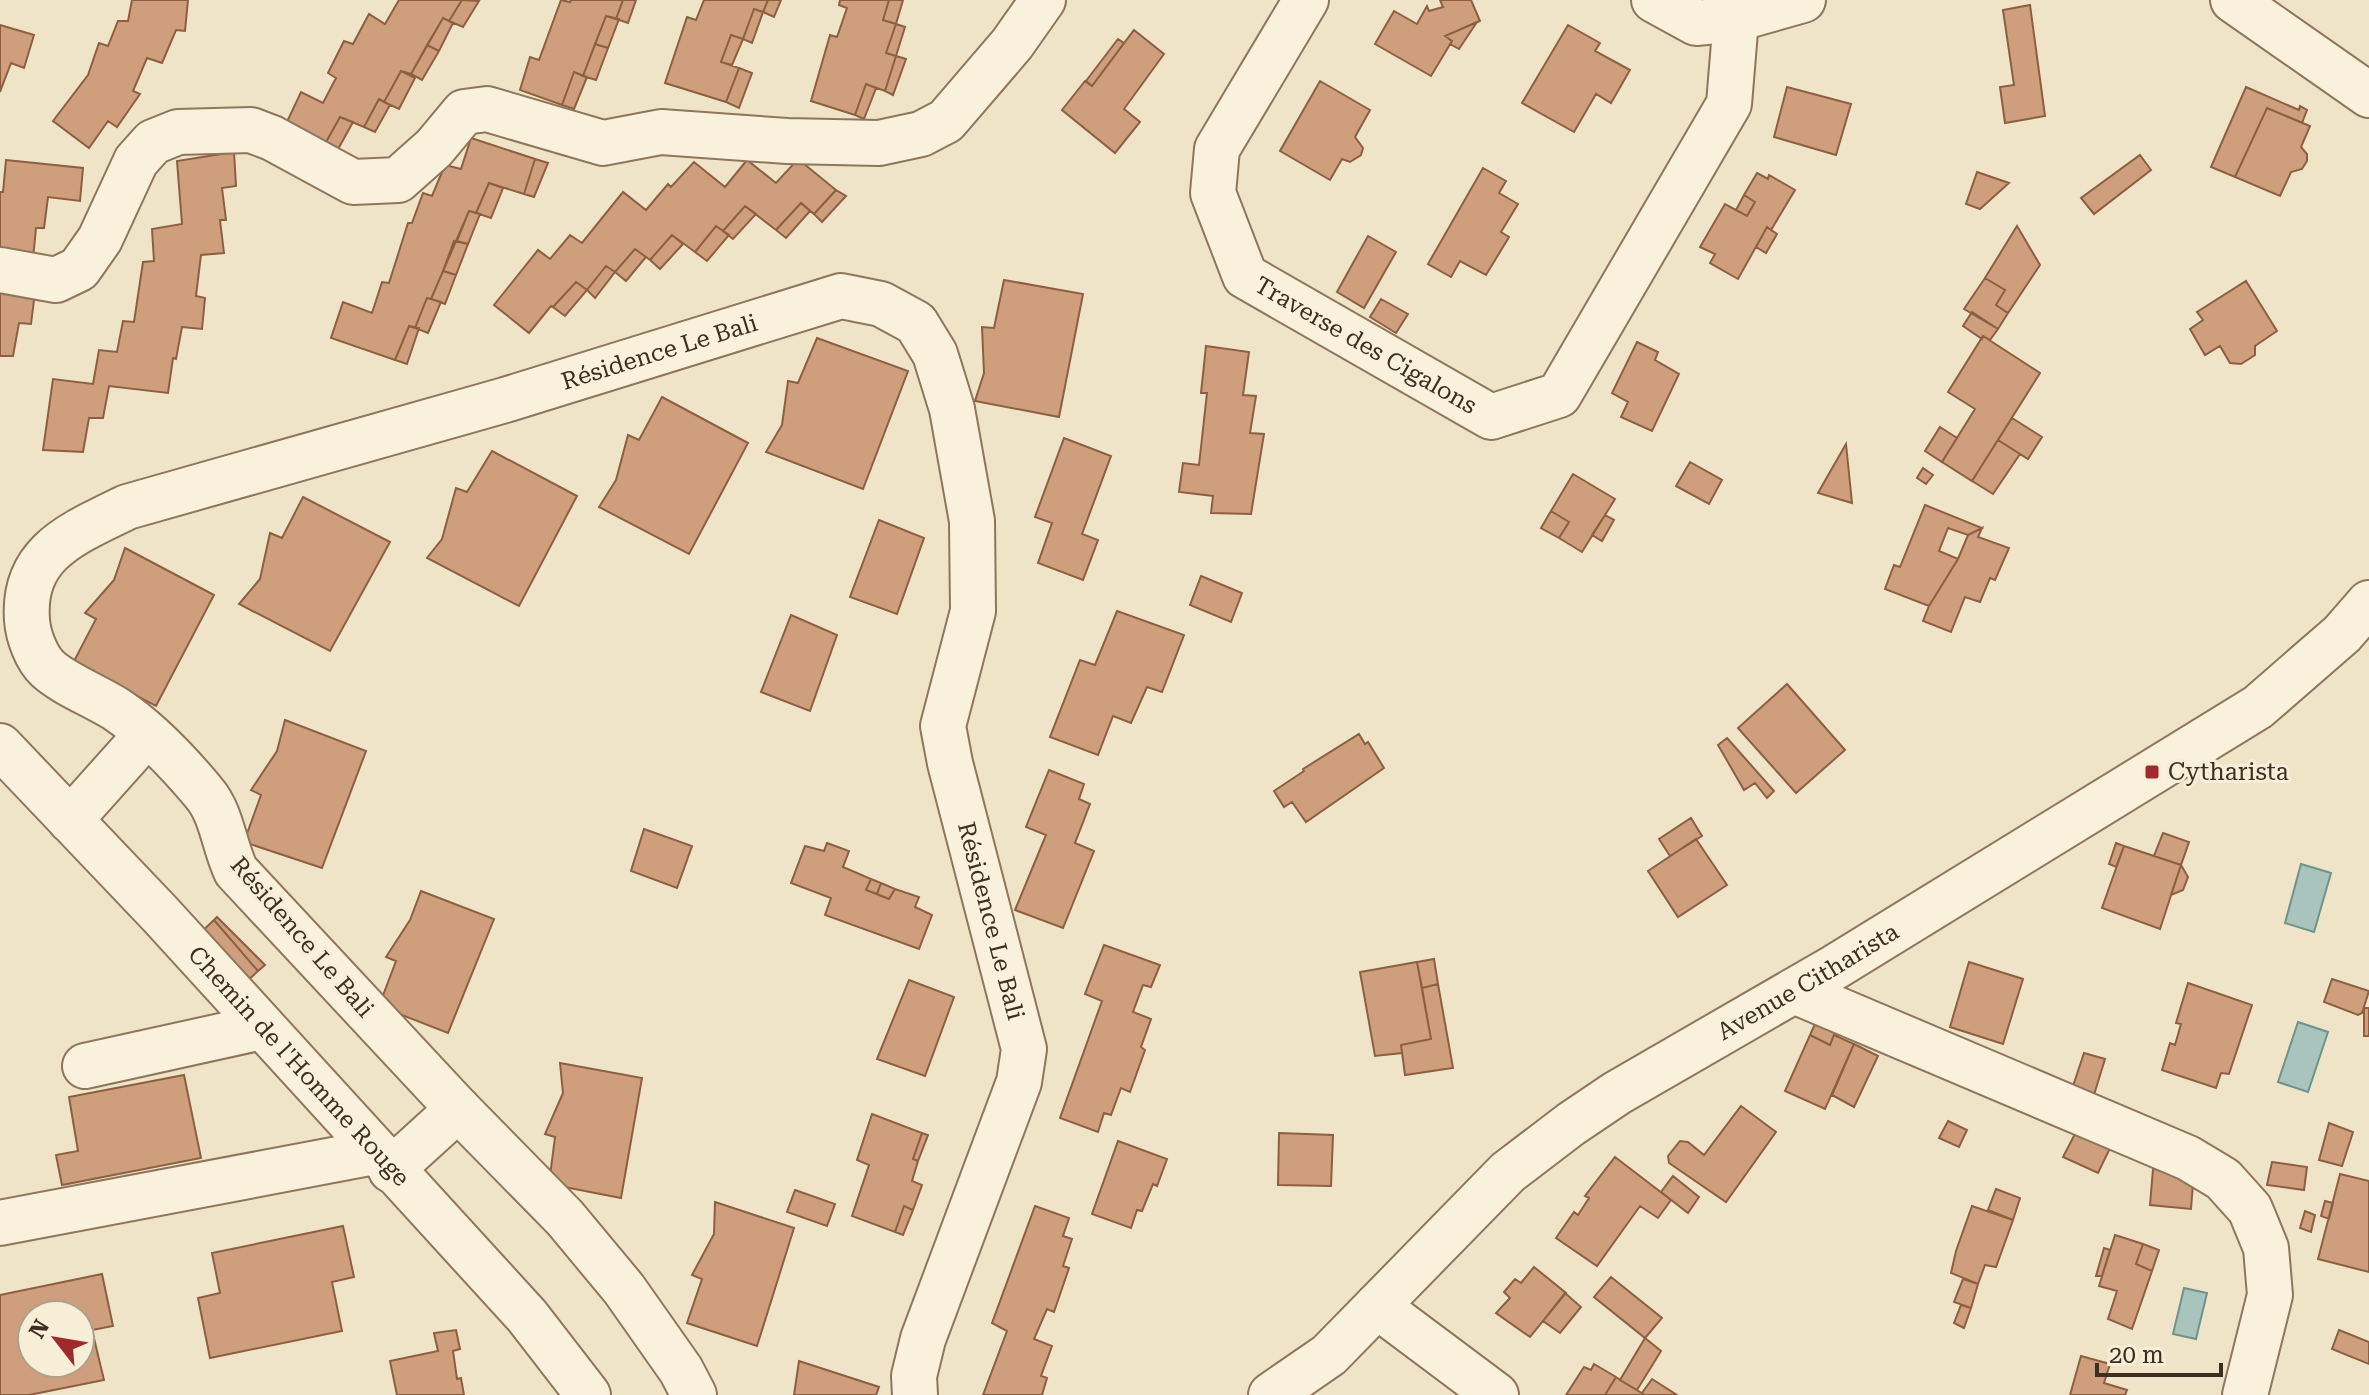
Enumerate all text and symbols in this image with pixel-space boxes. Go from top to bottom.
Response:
street label: Traverse des Cigalons [1250,271,1482,420]
street label: Résidence Le Bali [558,309,761,396]
place label: Cytharista [2168,758,2289,786]
marker: Cytharista [2143,763,2161,781]
street label: Résidence Le Bali [952,819,1030,1023]
street label: Résidence Le Bali [225,851,380,1023]
street label: Avenue Citharista [1712,917,1904,1046]
street label: Chemin de l'Homme Rouge [182,940,415,1192]
north arrow [16,1299,96,1379]
text: N [24,1315,54,1343]
scale bar [2097,1327,2221,1377]
text: 20 m [2109,1341,2164,1369]

